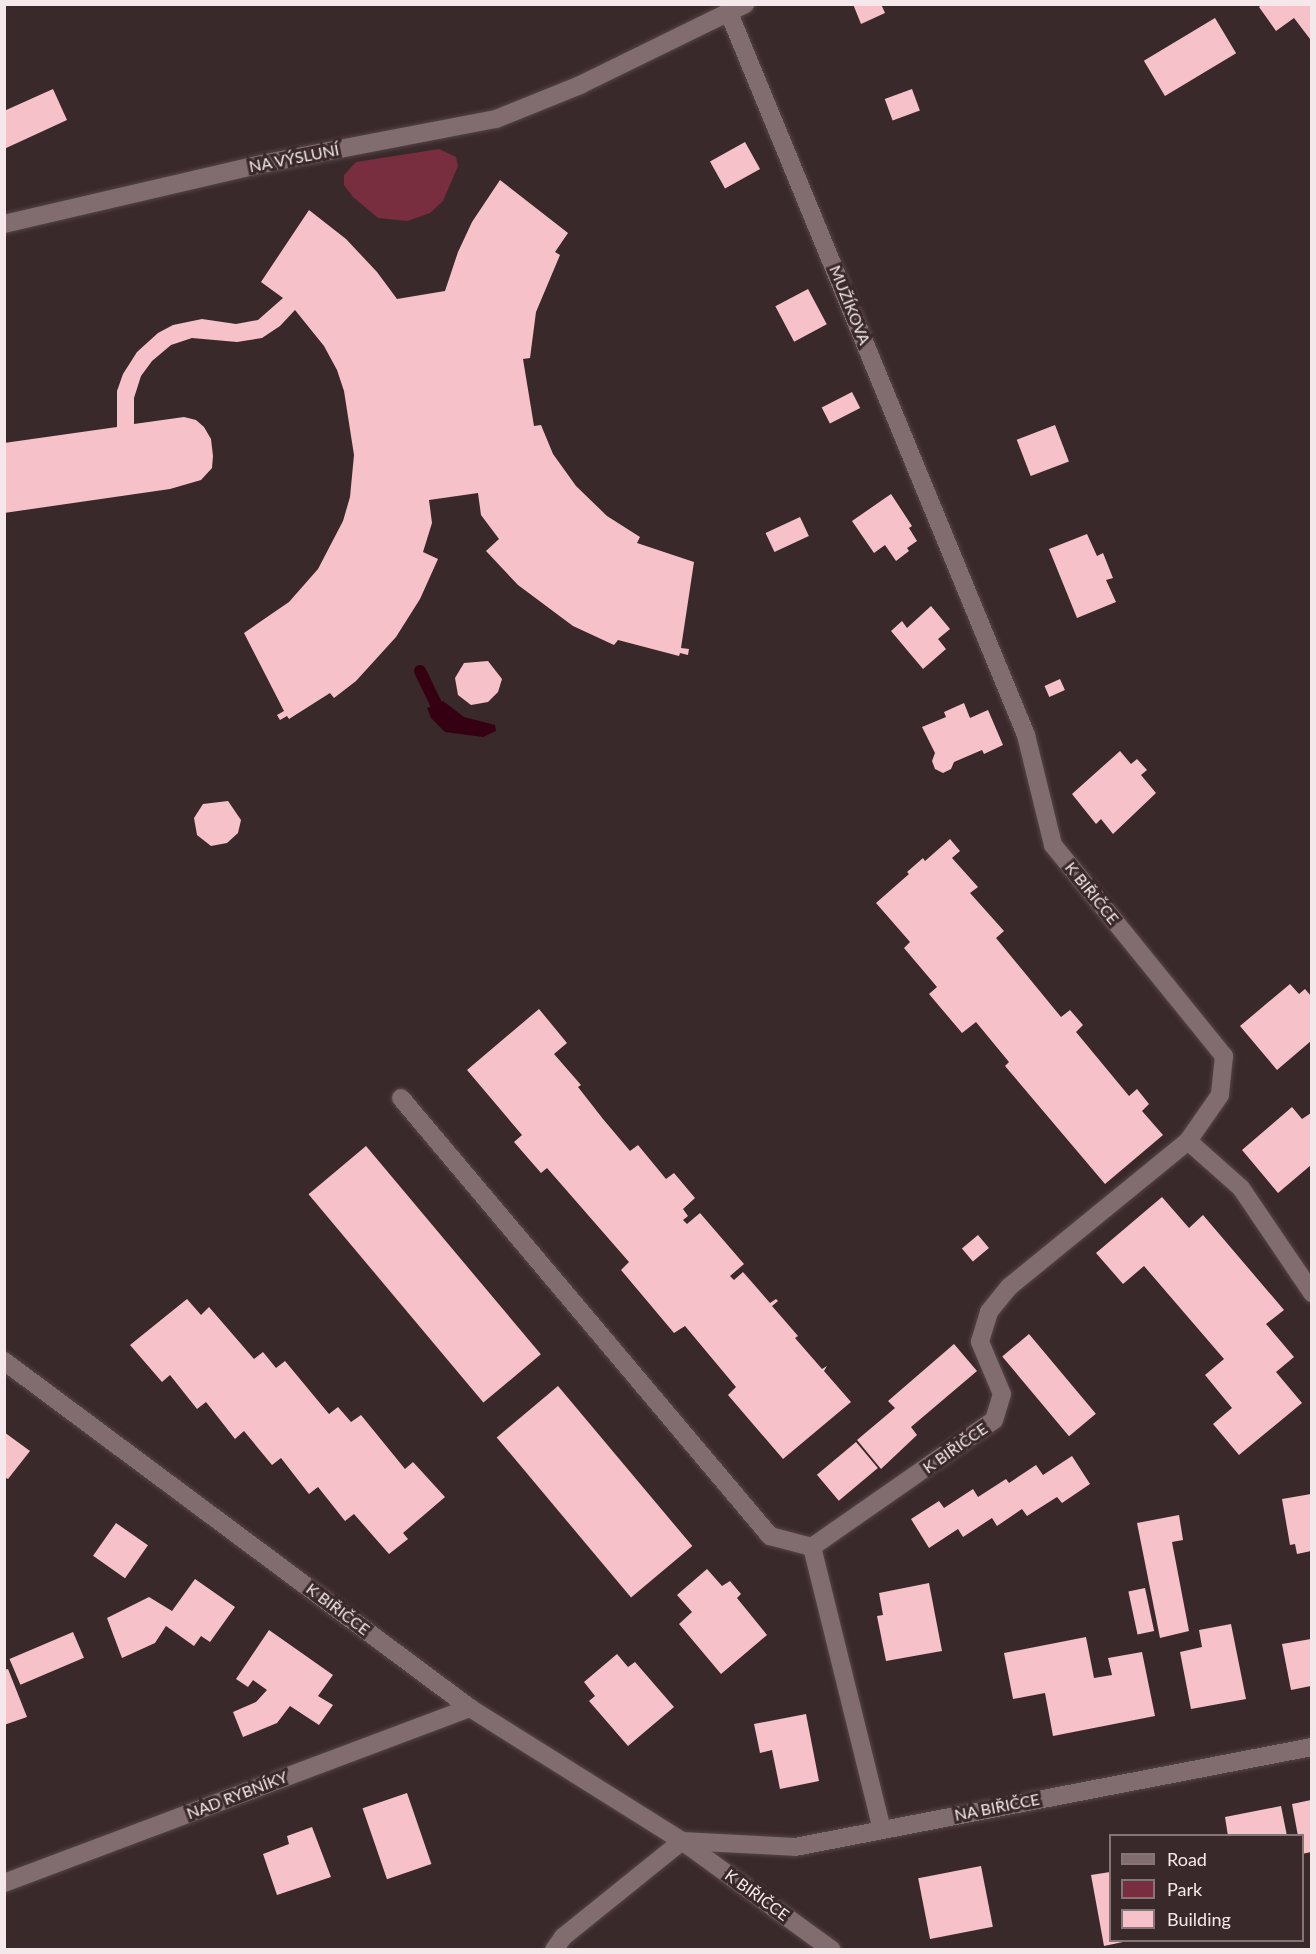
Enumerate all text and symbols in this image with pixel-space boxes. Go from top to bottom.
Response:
street label: NA VÝSLUNÍ [247,140,341,176]
street label: MUŽÍKOVA [825,262,875,348]
street label: K BIŘIČCE [1061,858,1123,928]
street label: K BIŘIČCE [919,1419,991,1477]
street label: K BIŘIČCE [303,1579,373,1639]
street label: NAD RYBNÍKY [184,1767,290,1823]
street label: NA BIŘIČCE [953,1789,1041,1825]
legend [1109,1834,1304,1942]
text: Road [1167,1848,1207,1870]
street label: K BIŘIČCE [721,1865,793,1925]
text: Park [1167,1878,1202,1900]
text: Building [1167,1908,1231,1930]

